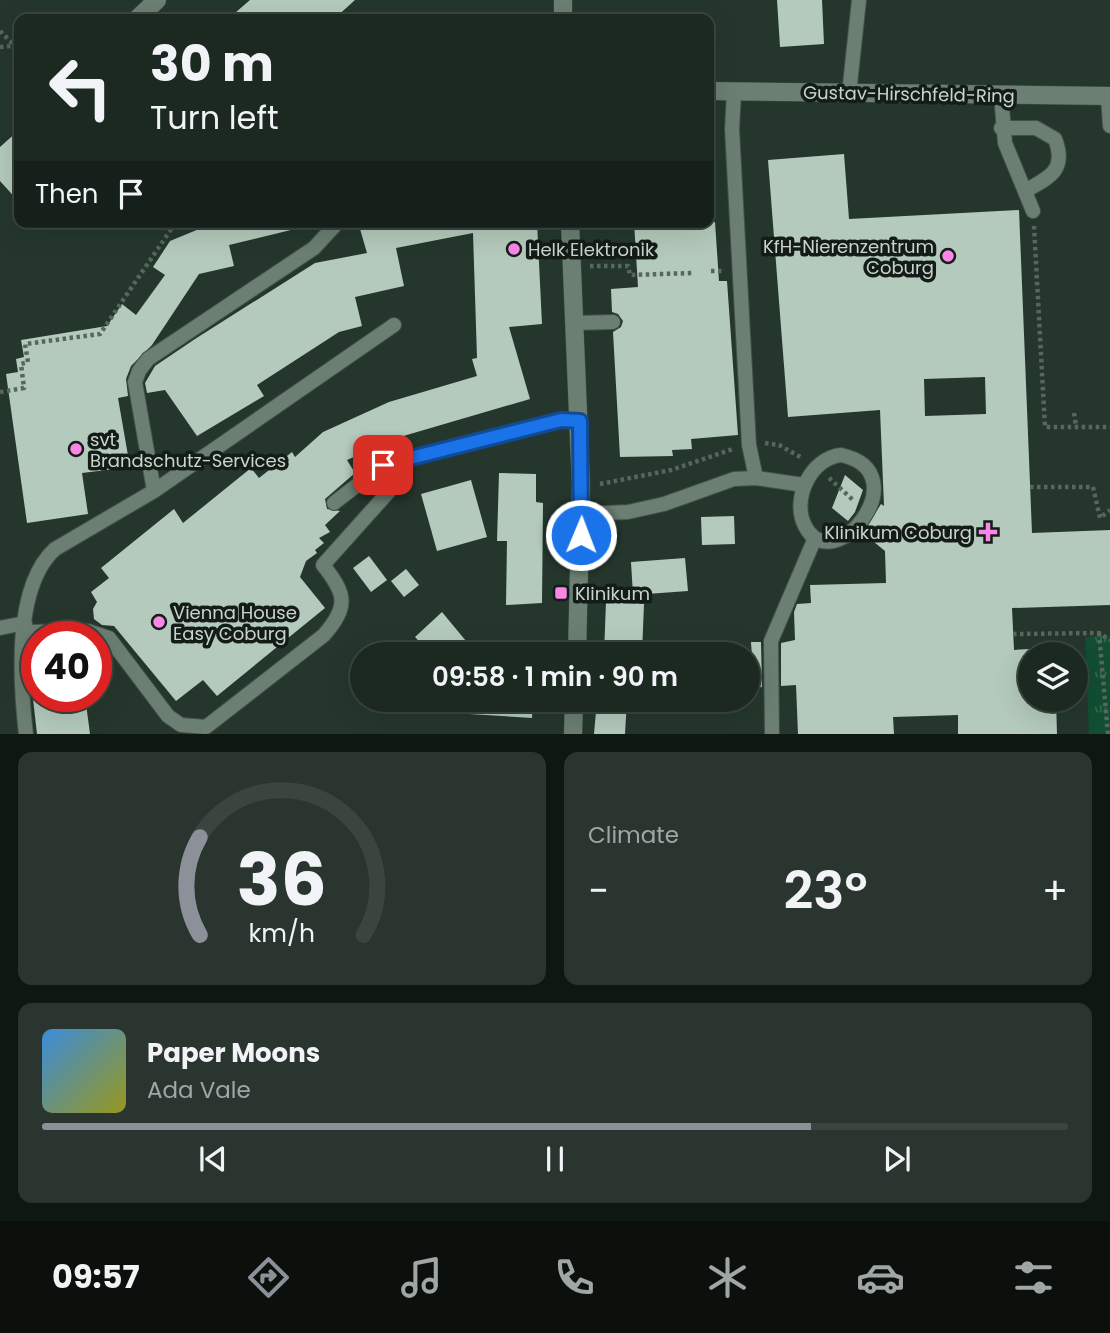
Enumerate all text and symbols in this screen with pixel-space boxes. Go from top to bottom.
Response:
text: 30 m [150,30,274,98]
icon: left [35,42,126,133]
street label: Gustav-Hirschfeld-Ring [803,80,1015,108]
text: Turn left [150,95,279,140]
icon: arrive [112,175,150,213]
text: Then [35,176,98,212]
place label: KfH-Nierenzentrum Coburg [763,234,934,280]
place label: Helk Elektronik [528,237,655,262]
marker: Helk Elektronik [506,241,522,257]
marker: KfH-Nierenzentrum Coburg [940,248,956,264]
place label: svt Brandschutz-Services [90,427,286,473]
pin [353,435,413,495]
marker: svt Brandschutz-Services [68,441,84,457]
icon: arrive [364,446,402,484]
position arrow [544,498,618,572]
place label: Klinikum Coburg [824,520,972,545]
marker: Klinikum Coburg [978,522,998,542]
place label: Klinikum [575,581,650,606]
marker: Klinikum [553,585,569,601]
place label: Vienna House Easy Coburg [173,600,297,646]
marker: Vienna House Easy Coburg [151,614,167,630]
speed limit sign: 40 [21,621,112,712]
map controls [1018,642,1088,712]
button: layers [1018,642,1088,712]
text: 09:58 · 1 min · 90 m [432,659,678,695]
text: Climate [588,819,679,851]
text: 36 [237,829,327,930]
text: 23° [783,854,868,927]
text: − [588,864,609,917]
text: + [1042,864,1068,917]
text: km/h [249,915,315,950]
text: Paper Moons [147,1035,320,1071]
text: Ada Vale [147,1074,251,1106]
icon: previous [194,1140,232,1178]
icon: pause [536,1140,574,1178]
icon: next [878,1140,916,1178]
icon: directions [244,1253,293,1302]
icon: music [397,1253,446,1302]
icon: phone [550,1253,599,1302]
icon: climate [703,1253,752,1302]
icon: car [856,1253,905,1302]
icon: filters [1009,1253,1058,1302]
text: 09:57 [52,1254,140,1299]

